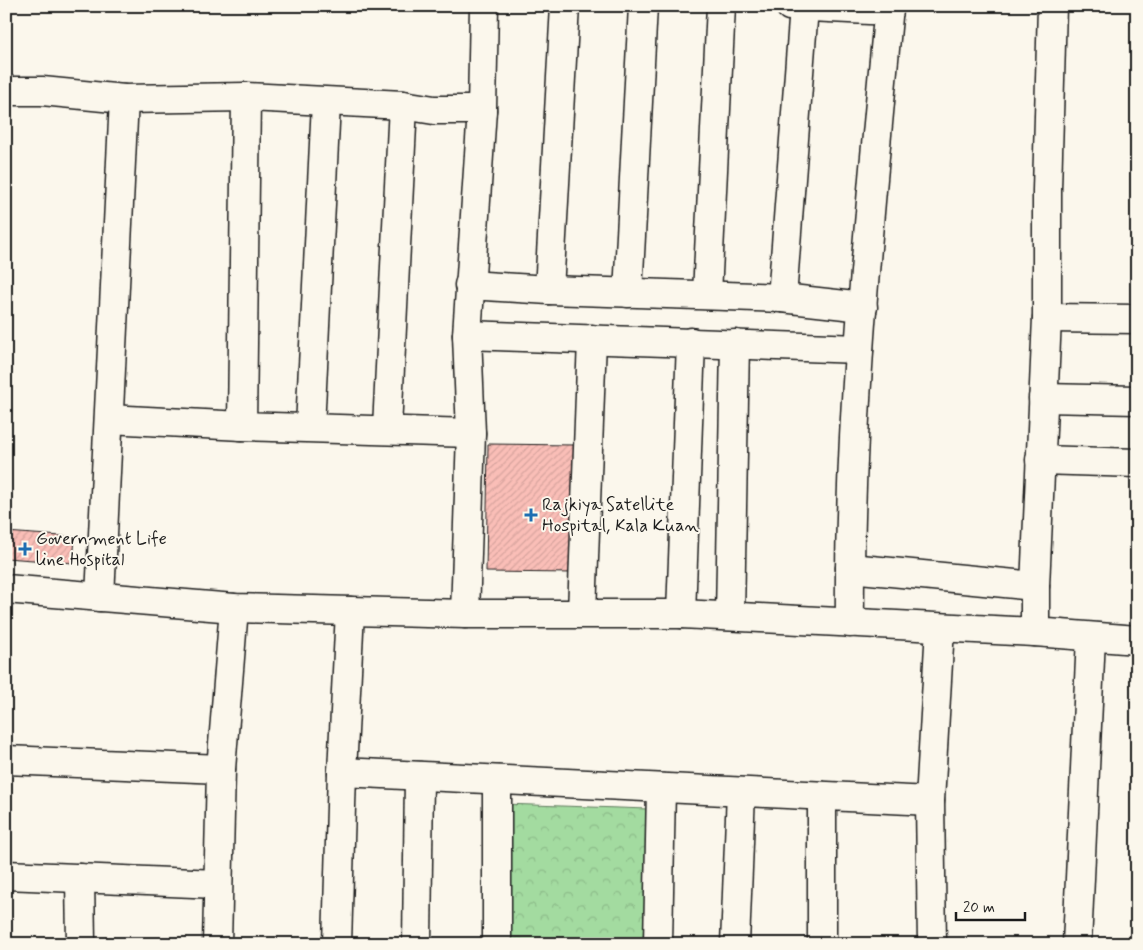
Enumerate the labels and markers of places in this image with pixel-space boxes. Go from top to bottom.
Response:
place label: Rajkiya Satellite Hospital, Kala Kuan [542,493,699,538]
marker: Rajkiya Satellite Hospital, Kala Kuan [524,508,538,522]
place label: Government Life line Hospital [36,527,167,572]
marker: Government Life line Hospital [18,542,32,556]

